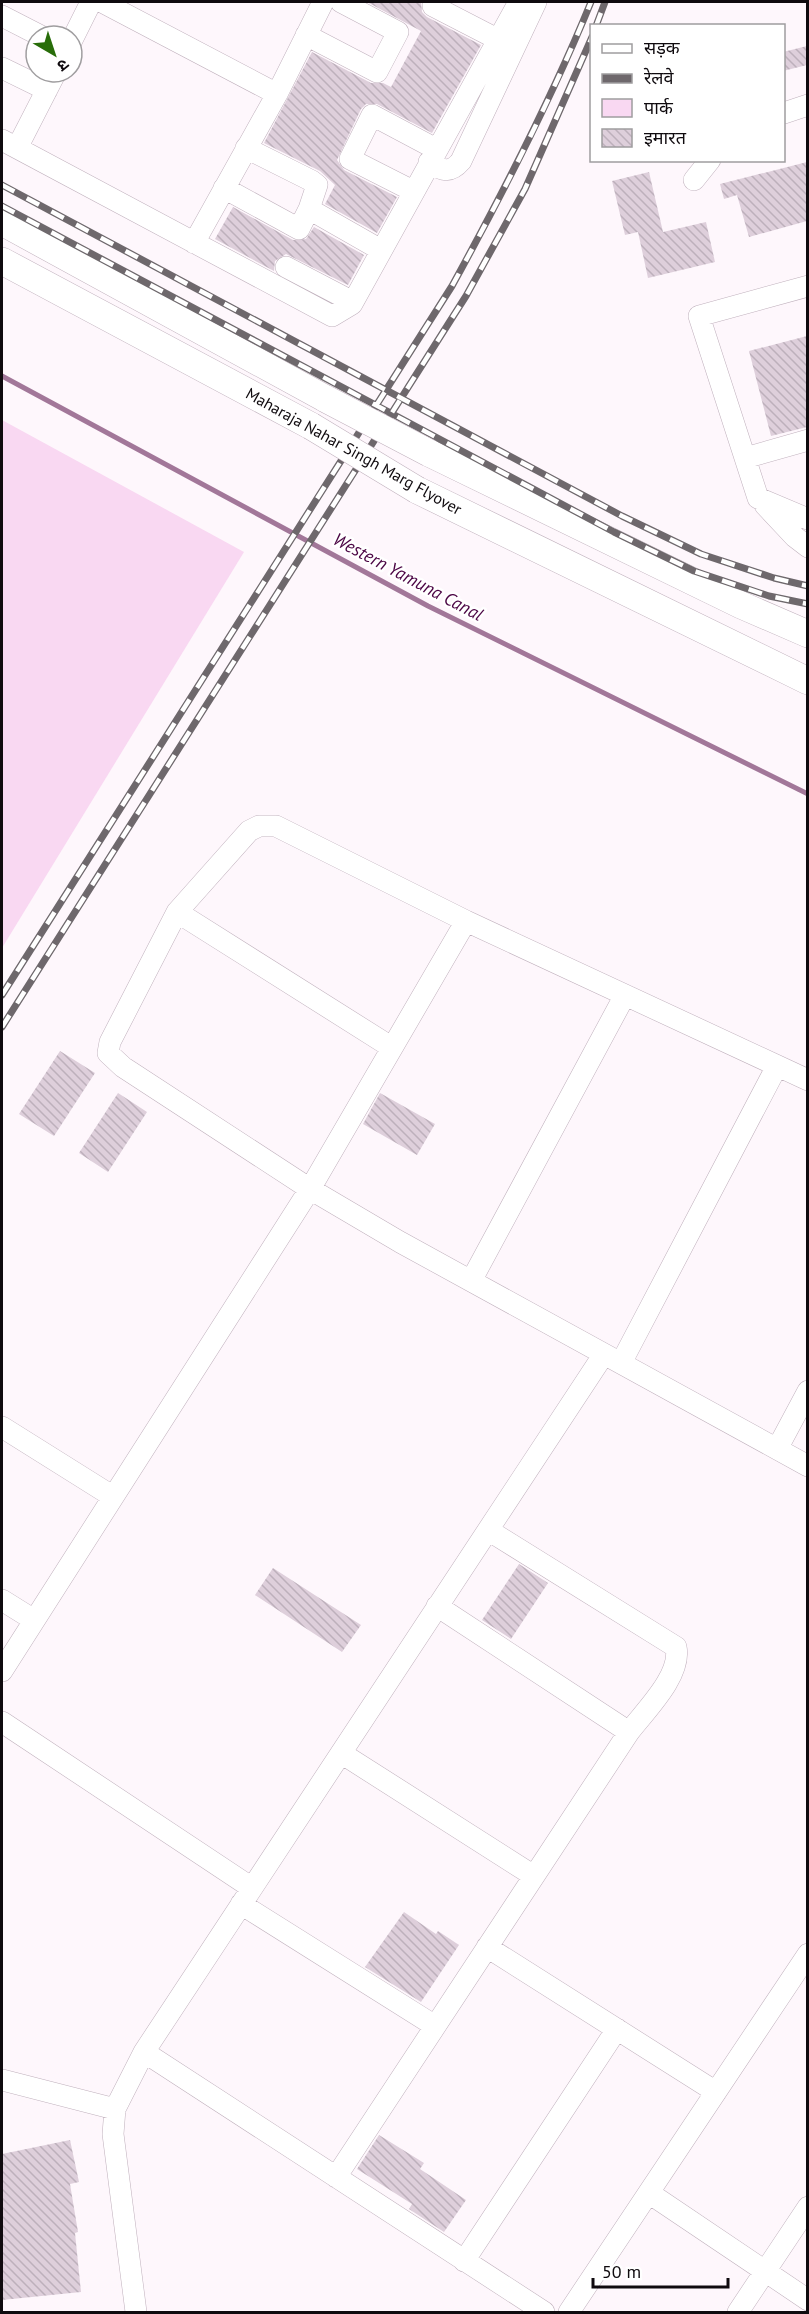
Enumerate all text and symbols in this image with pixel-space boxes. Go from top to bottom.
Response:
north arrow [24,24,84,84]
legend [590,24,785,162]
text: सड़क [644,36,681,59]
text: उ [53,55,73,77]
text: रेलवे [643,66,675,89]
text: पार्क [644,96,674,119]
text: इमारत [644,126,687,149]
street label: Maharaja Nahar Singh Marg Flyover [242,383,466,519]
water label: Western Yamuna Canal [329,527,487,626]
scale bar [593,2251,728,2289]
text: 50 m [602,2260,641,2283]

